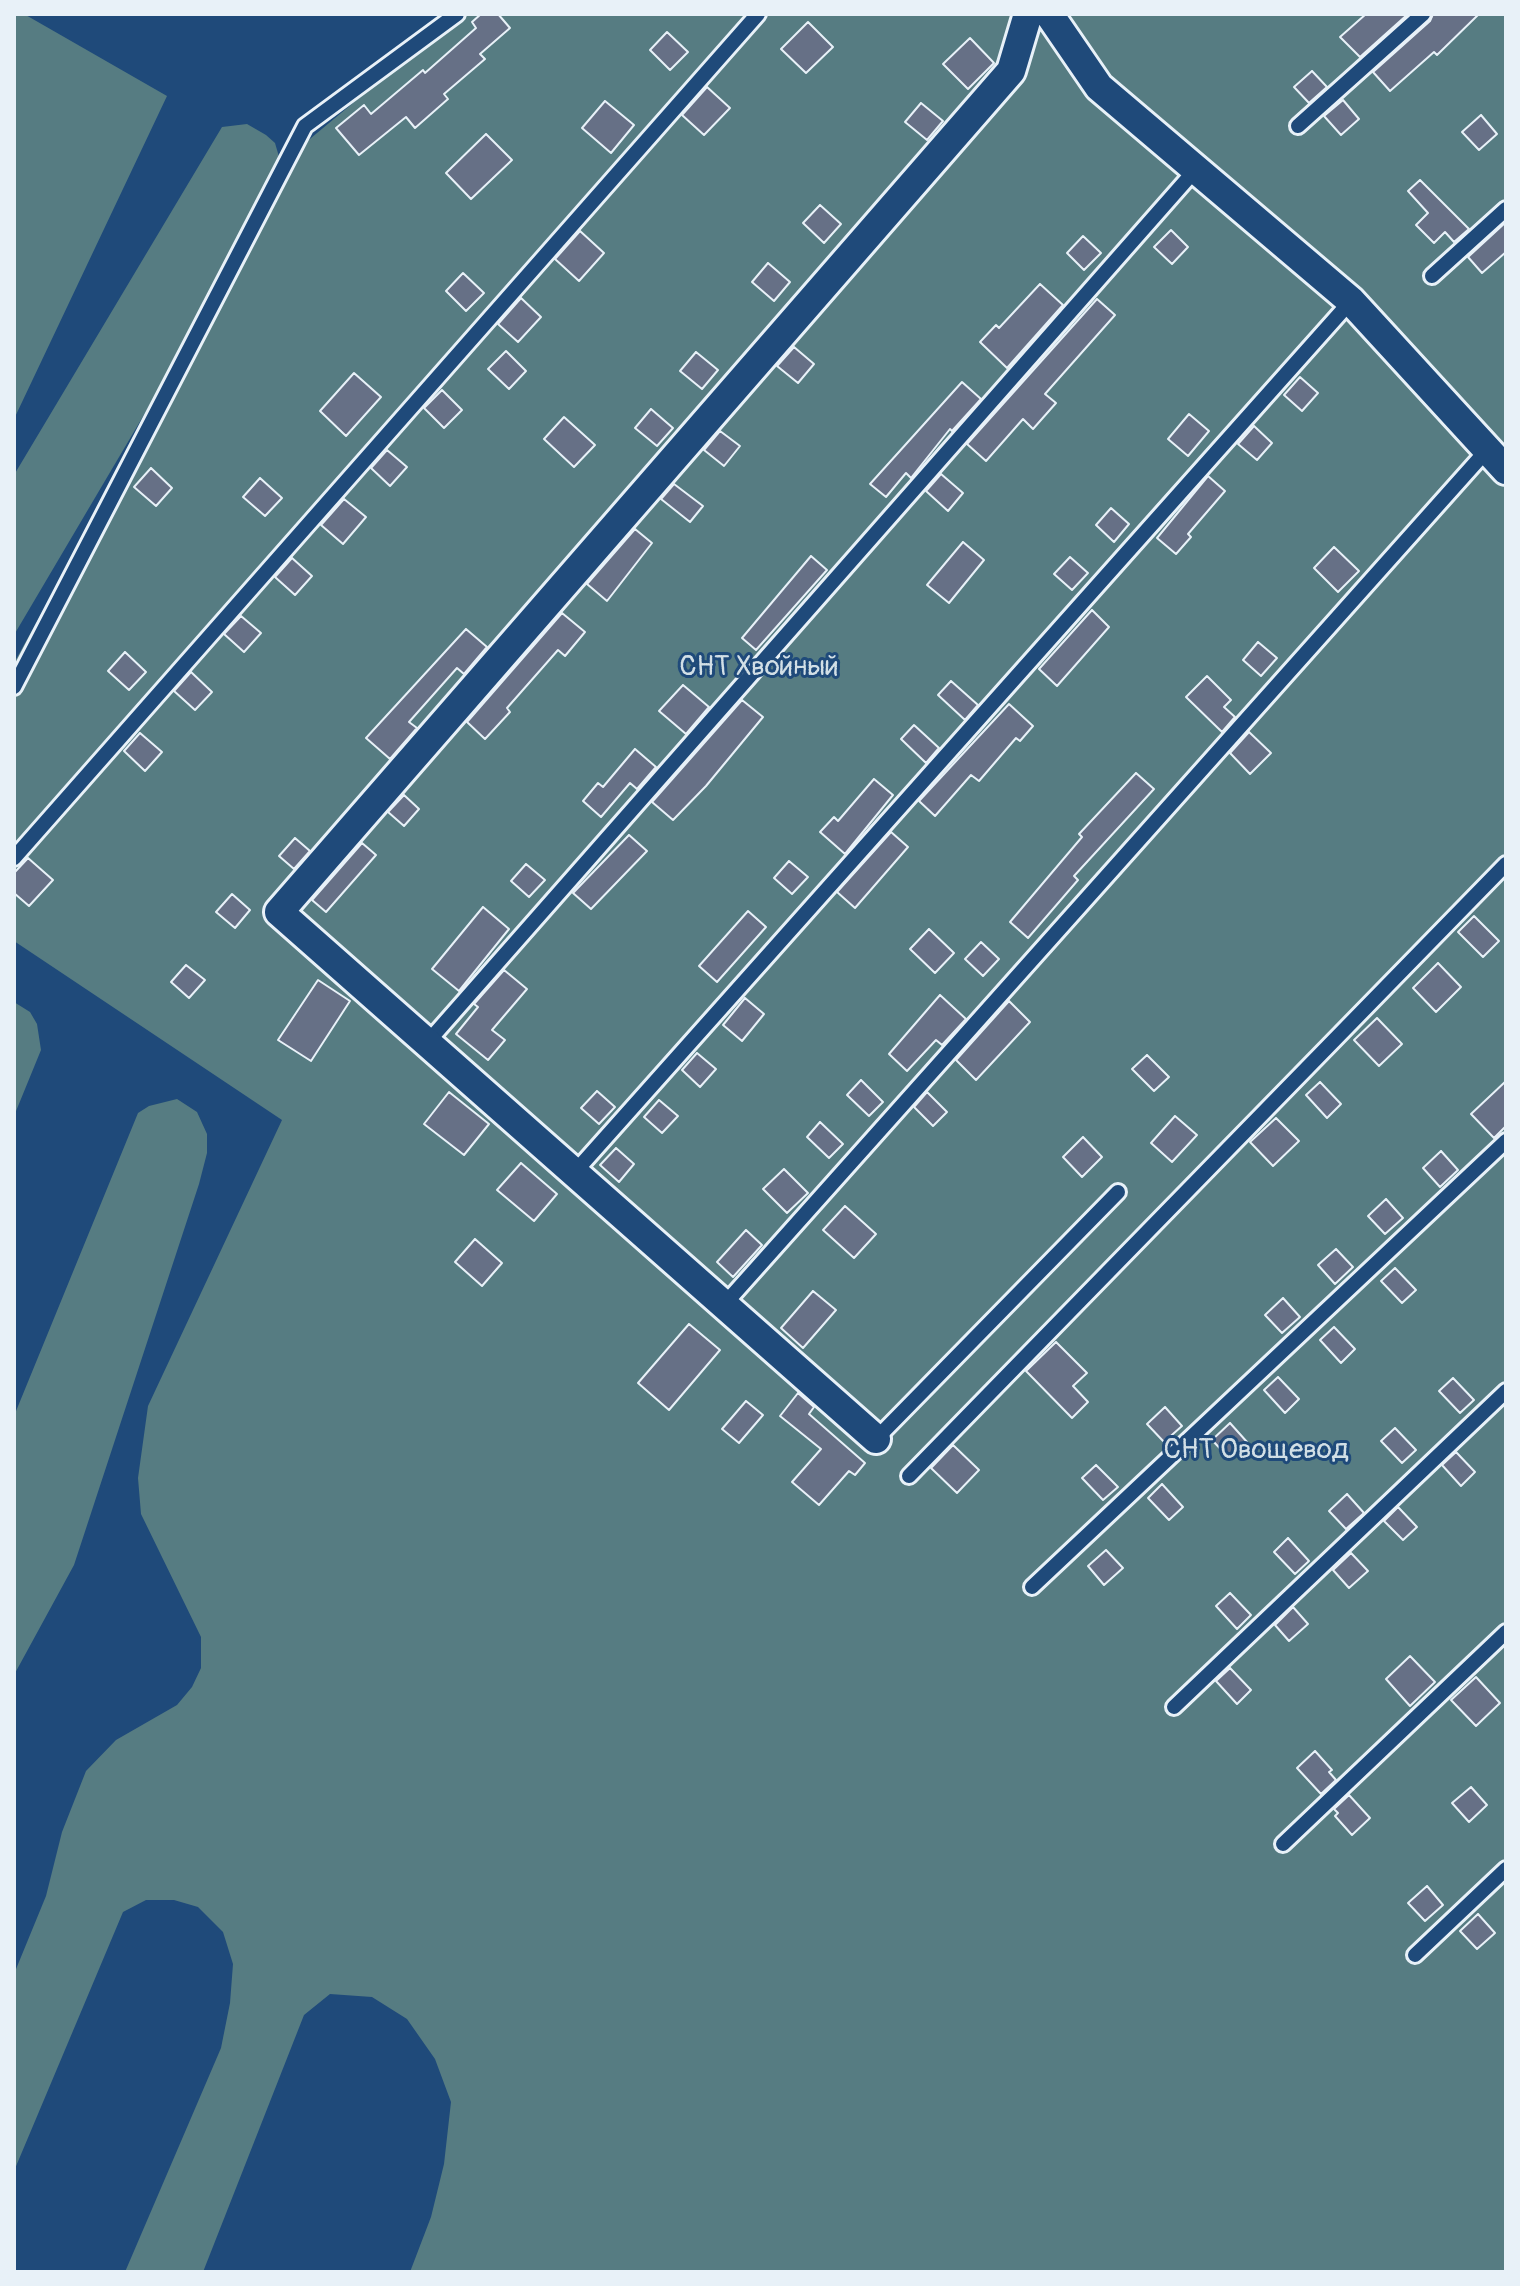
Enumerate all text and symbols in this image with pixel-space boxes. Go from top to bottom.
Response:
park label: СНТ Хвойный [679,651,839,685]
park label: СНТ Овощевод [1163,1434,1349,1468]

